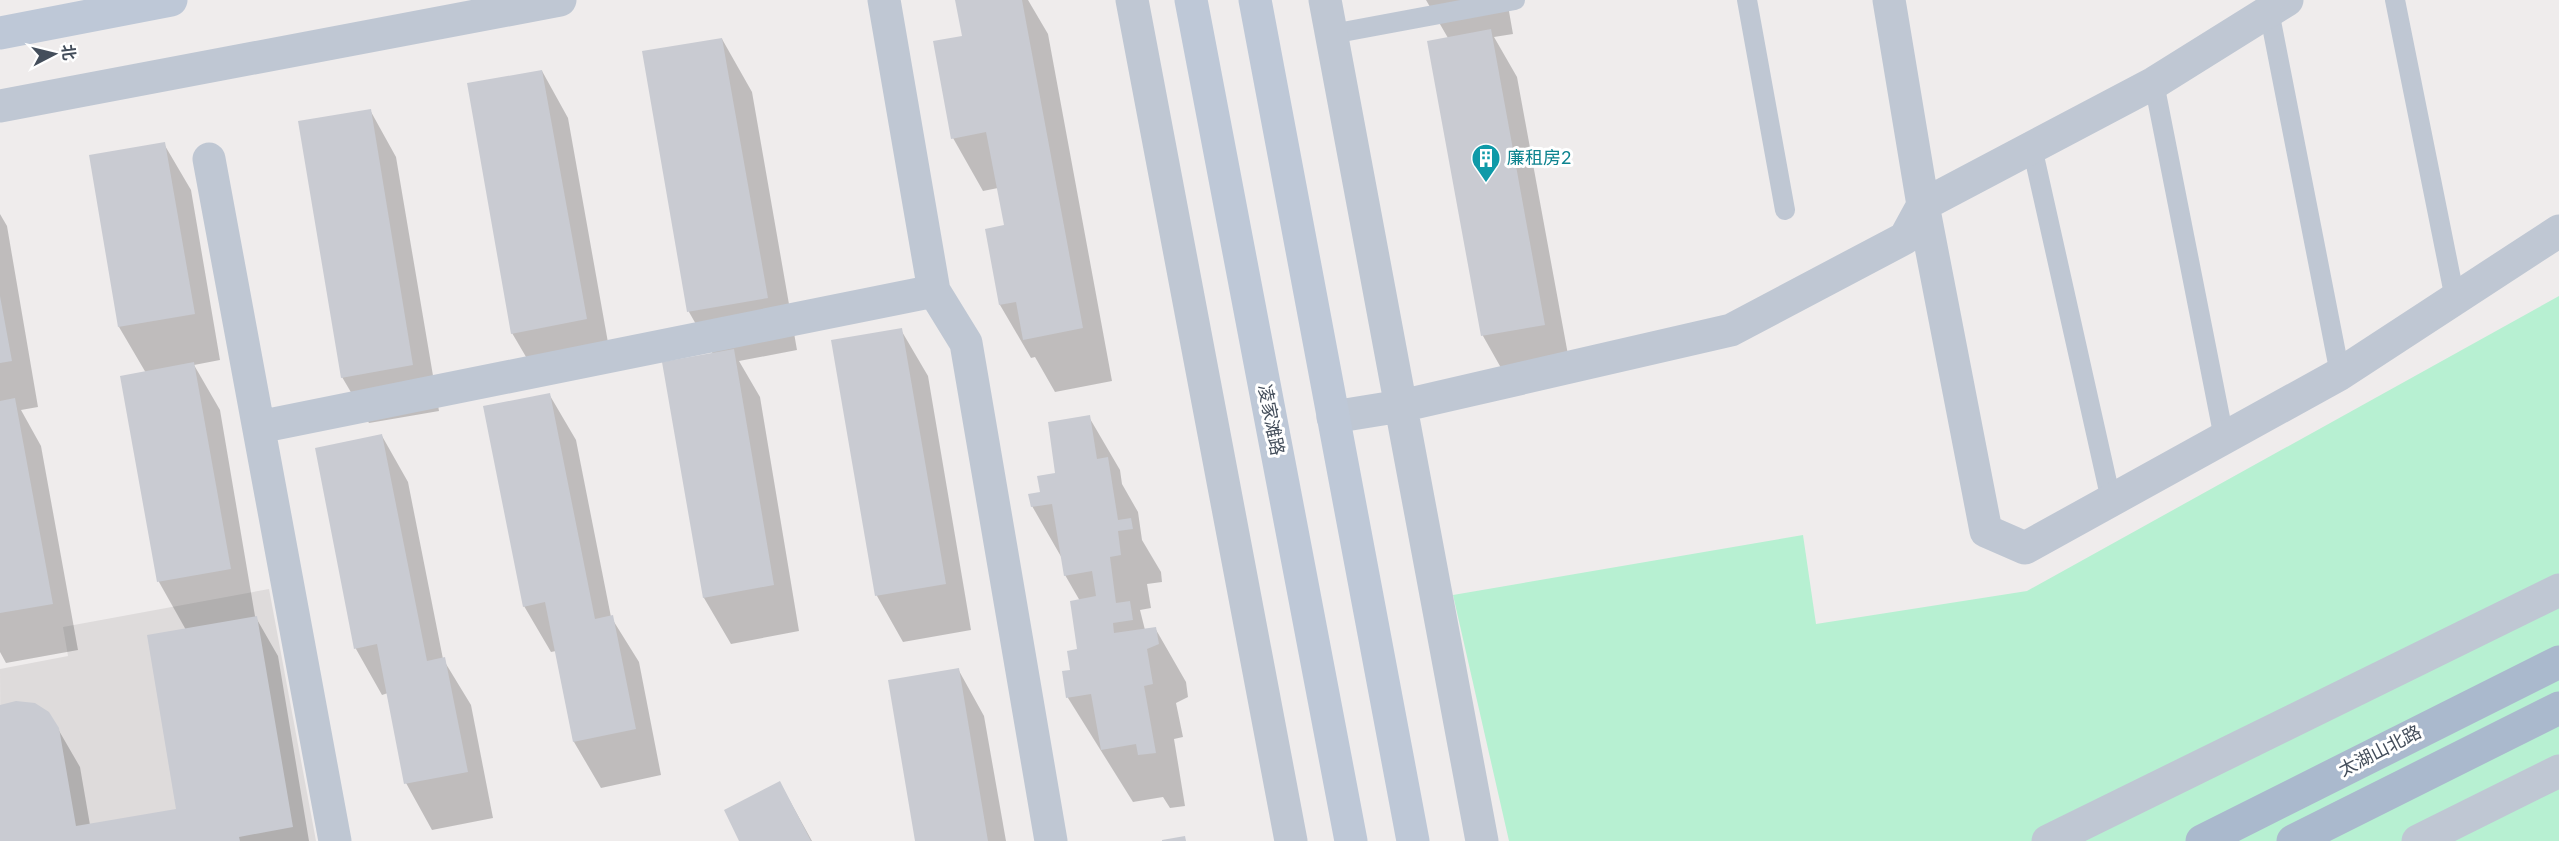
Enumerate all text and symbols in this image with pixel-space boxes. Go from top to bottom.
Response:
north arrow [24,24,84,84]
text: 北 [59,43,80,61]
building icon: 廉租房2 [1470,142,1502,184]
place label: 廉租房2 [1507,146,1571,168]
street label: 凌家滩路 [1254,382,1290,457]
street label: 太湖山北路 [2334,720,2425,780]

